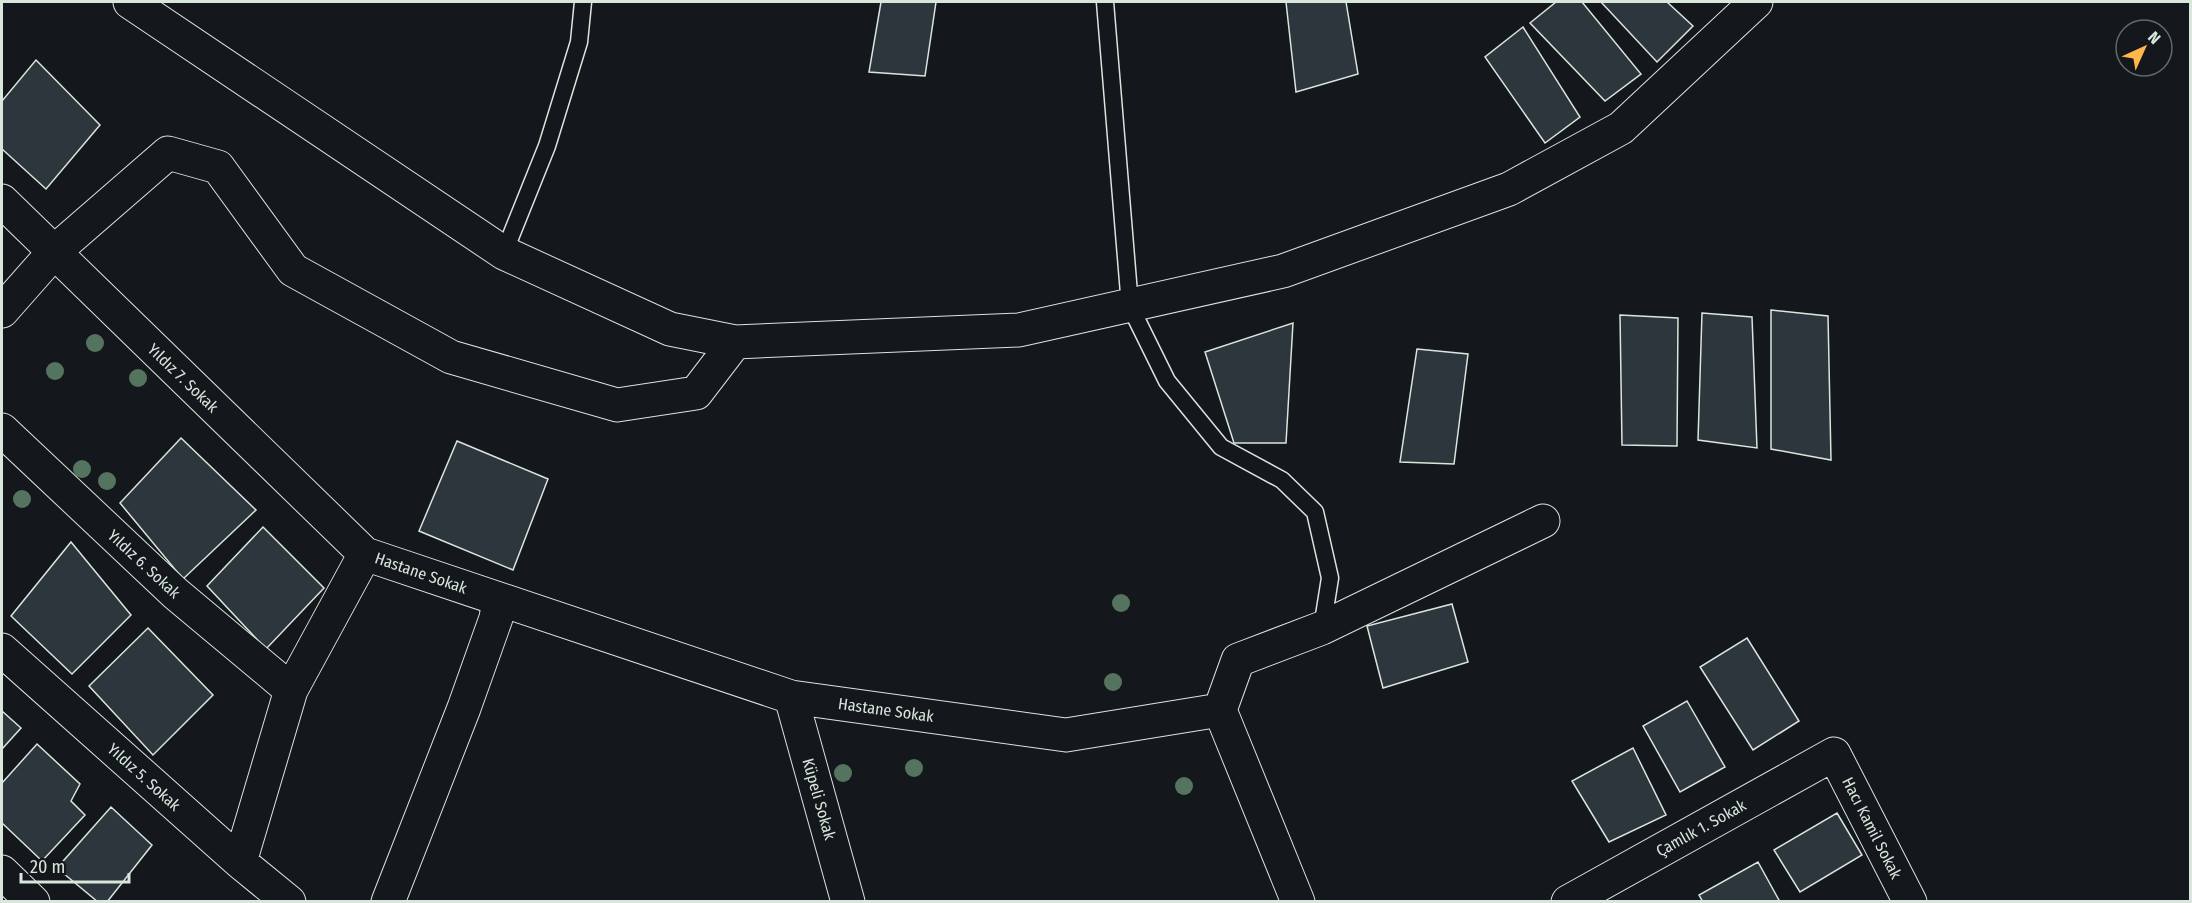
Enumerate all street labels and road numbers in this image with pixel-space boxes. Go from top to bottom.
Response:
street label: Yıldız 7. Sokak [144,340,223,417]
street label: Yıldız 6. Sokak [104,526,185,603]
street label: Hastane Sokak [372,548,470,598]
street label: Hastane Sokak [837,694,935,726]
street label: Yıldız 5. Sokak [104,739,185,815]
street label: Küpeli Sokak [798,756,840,843]
street label: Hacı Kamil Sokak [1838,774,1906,882]
street label: Çamlık 1. Sokak [1653,795,1750,861]

